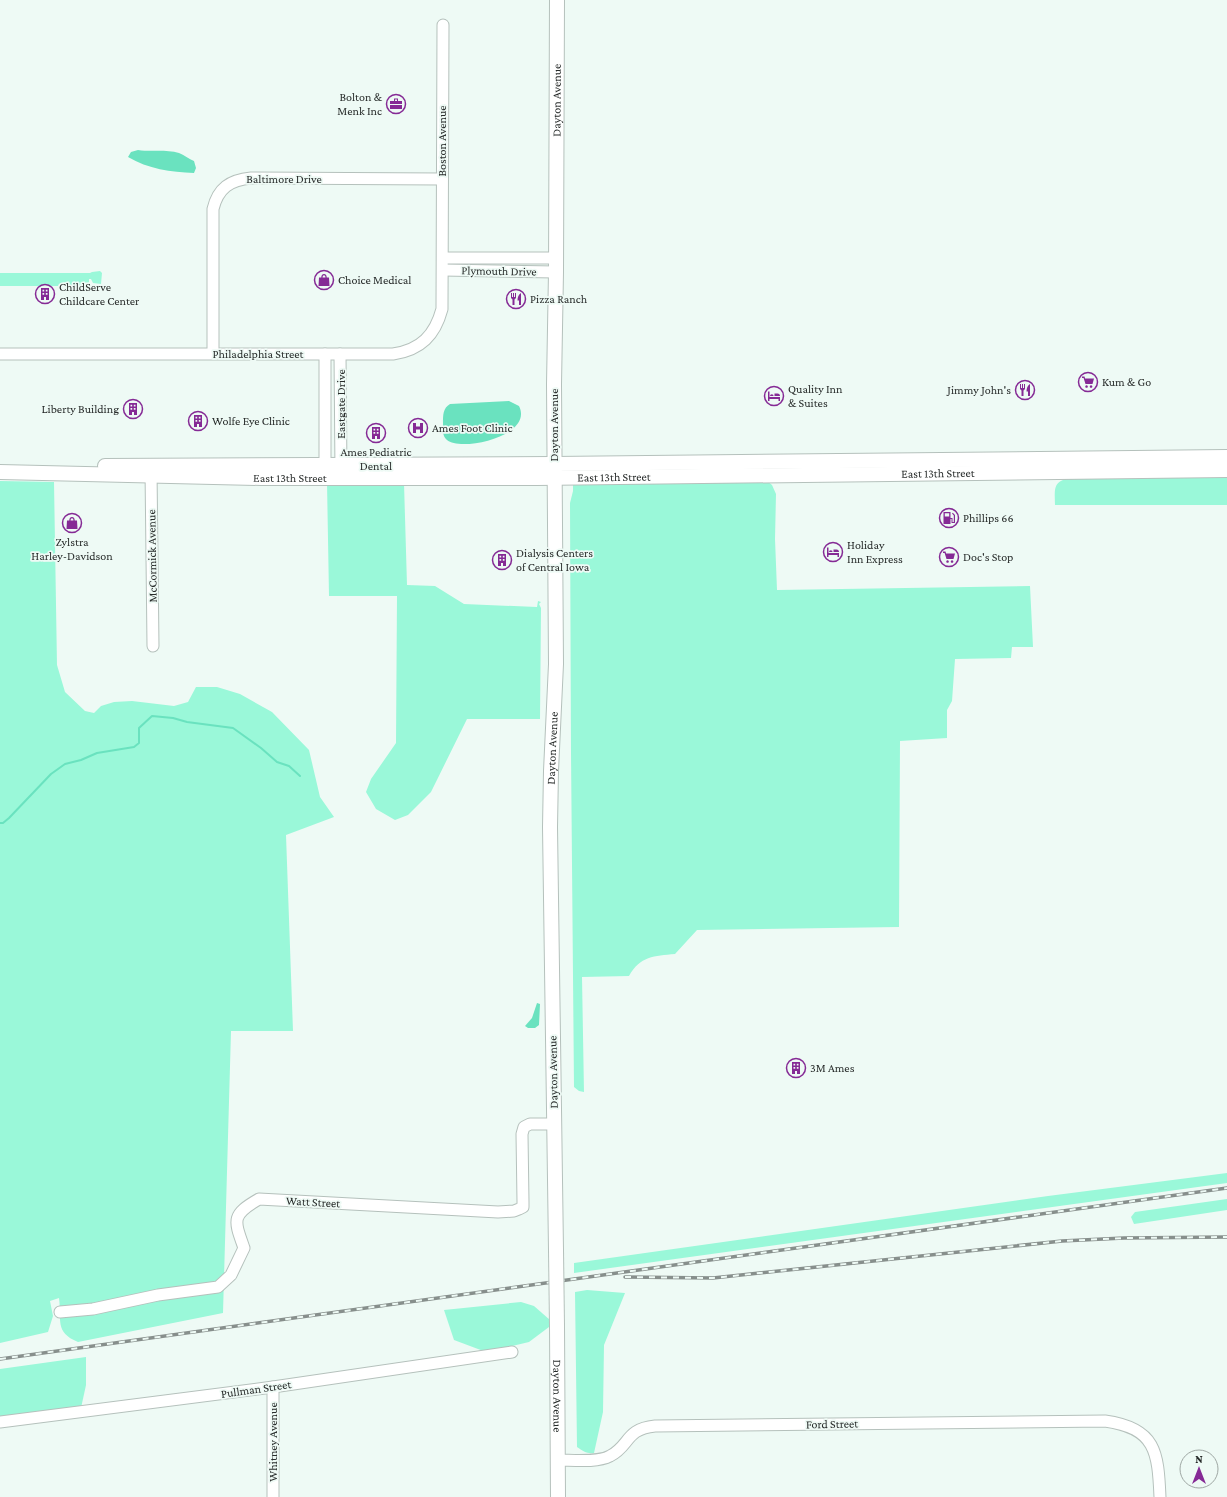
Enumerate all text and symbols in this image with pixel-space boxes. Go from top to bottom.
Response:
street label: Dayton Avenue [549,64,564,137]
place label: Bolton & Menk Inc [337,90,383,118]
office icon: Bolton & Menk Inc [385,93,407,115]
street label: Boston Avenue [435,105,449,177]
street label: Baltimore Drive [246,172,322,186]
street label: Plymouth Drive [461,263,537,279]
shop icon: Choice Medical [313,269,335,291]
place label: Choice Medical [338,273,411,287]
place label: ChildServe Childcare Center [59,280,140,308]
building icon: ChildServe Childcare Center [34,283,56,305]
restaurant icon: Pizza Ranch [505,288,527,310]
place label: Pizza Ranch [530,292,588,306]
street label: Philadelphia Street [213,347,304,361]
street label: Eastgate Drive [334,369,348,439]
supermarket icon: Kum & Go [1077,371,1099,393]
place label: Kum & Go [1102,375,1151,389]
restaurant icon: Jimmy John's [1014,379,1036,401]
place label: Quality Inn & Suites [788,382,843,410]
place label: Jimmy John's [946,383,1011,397]
hotel icon: Quality Inn & Suites [763,385,785,407]
street label: Dayton Avenue [547,389,561,461]
building icon: Liberty Building [122,398,144,420]
place label: Liberty Building [42,402,119,416]
building icon: Wolfe Eye Clinic [187,410,209,432]
place label: Wolfe Eye Clinic [212,414,290,428]
hospital icon: Ames Foot Clinic [407,417,429,439]
place label: Ames Foot Clinic [432,421,512,435]
building icon: Ames Pediatric Dental [365,422,387,444]
place label: Ames Pediatric Dental [340,445,412,473]
street label: East 13th Street [901,466,976,481]
street label: East 13th Street [577,470,652,485]
street label: East 13th Street [253,471,328,485]
fuel station icon: Phillips 66 [938,507,960,529]
street label: McCormick Avenue [144,509,160,603]
place label: Phillips 66 [963,511,1014,525]
shop icon: Zylstra Harley-Davidson [61,512,83,534]
place label: Zylstra Harley-Davidson [31,535,113,563]
place label: Holiday Inn Express [847,538,903,566]
hotel icon: Holiday Inn Express [822,541,844,563]
place label: Dialysis Centers of Central Iowa [516,546,593,574]
supermarket icon: Doc's Stop [938,546,960,568]
building icon: Dialysis Centers of Central Iowa [491,549,513,571]
place label: Doc's Stop [963,550,1013,564]
street label: Dayton Avenue [544,711,561,785]
street label: Dayton Avenue [545,1035,561,1109]
building icon: 3M Ames [785,1057,807,1079]
place label: 3M Ames [810,1061,855,1075]
street label: Watt Street [285,1194,342,1210]
street label: Dayton Avenue [550,1359,565,1433]
street label: Pullman Street [220,1377,293,1401]
street label: Whitney Avenue [266,1402,280,1482]
street label: Ford Street [806,1417,859,1431]
north arrow [1179,1449,1219,1489]
text: N [1195,1453,1203,1465]

